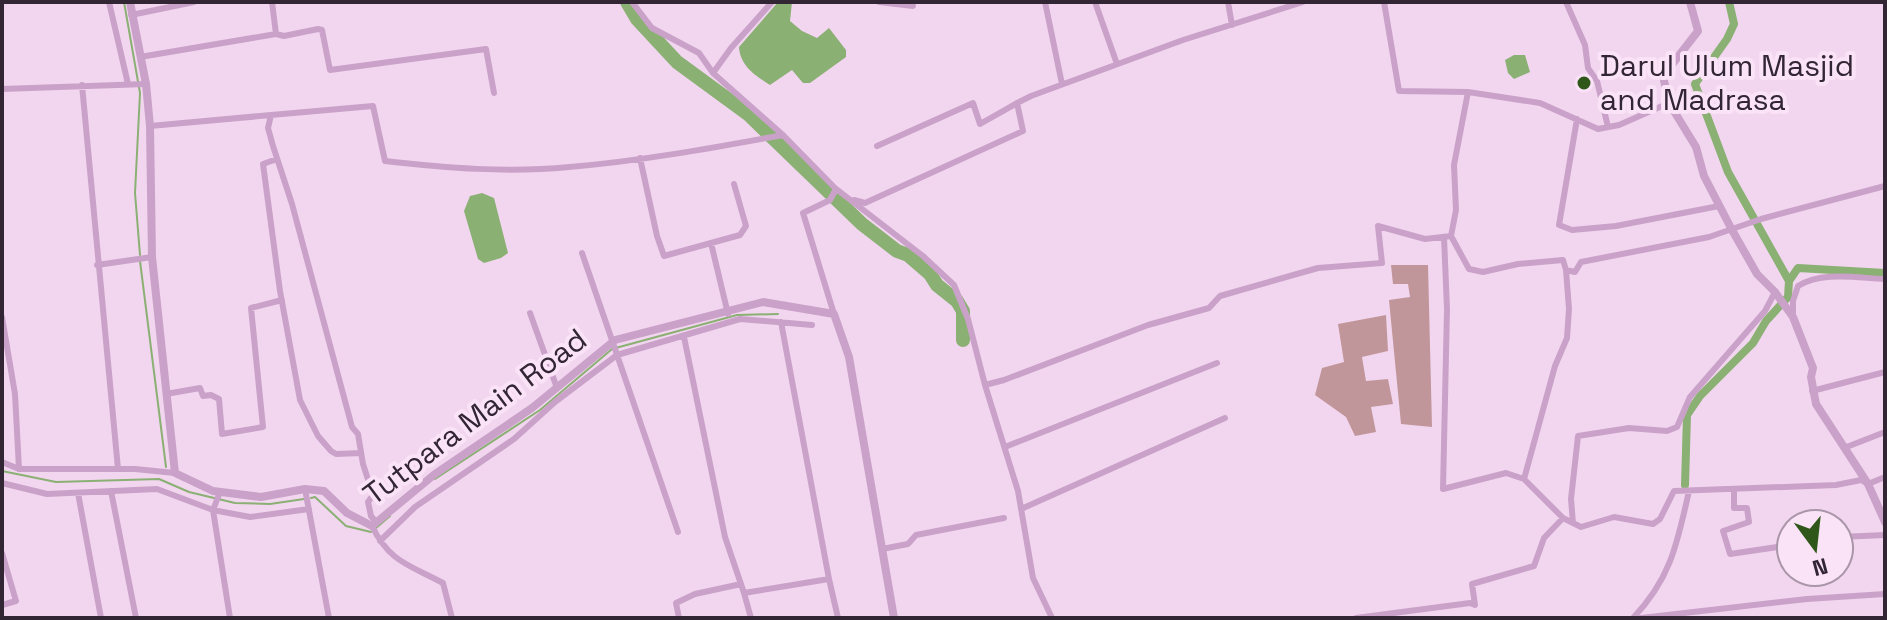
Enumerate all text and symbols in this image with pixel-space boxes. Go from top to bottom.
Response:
place label: Darul Ulum Masjid and Madrasa [1600,46,1854,119]
marker: Darul Ulum Masjid and Madrasa [1575,74,1593,92]
street label: Tutpara Main Road [355,320,594,513]
north arrow [1775,508,1855,588]
text: N [1809,552,1831,583]

